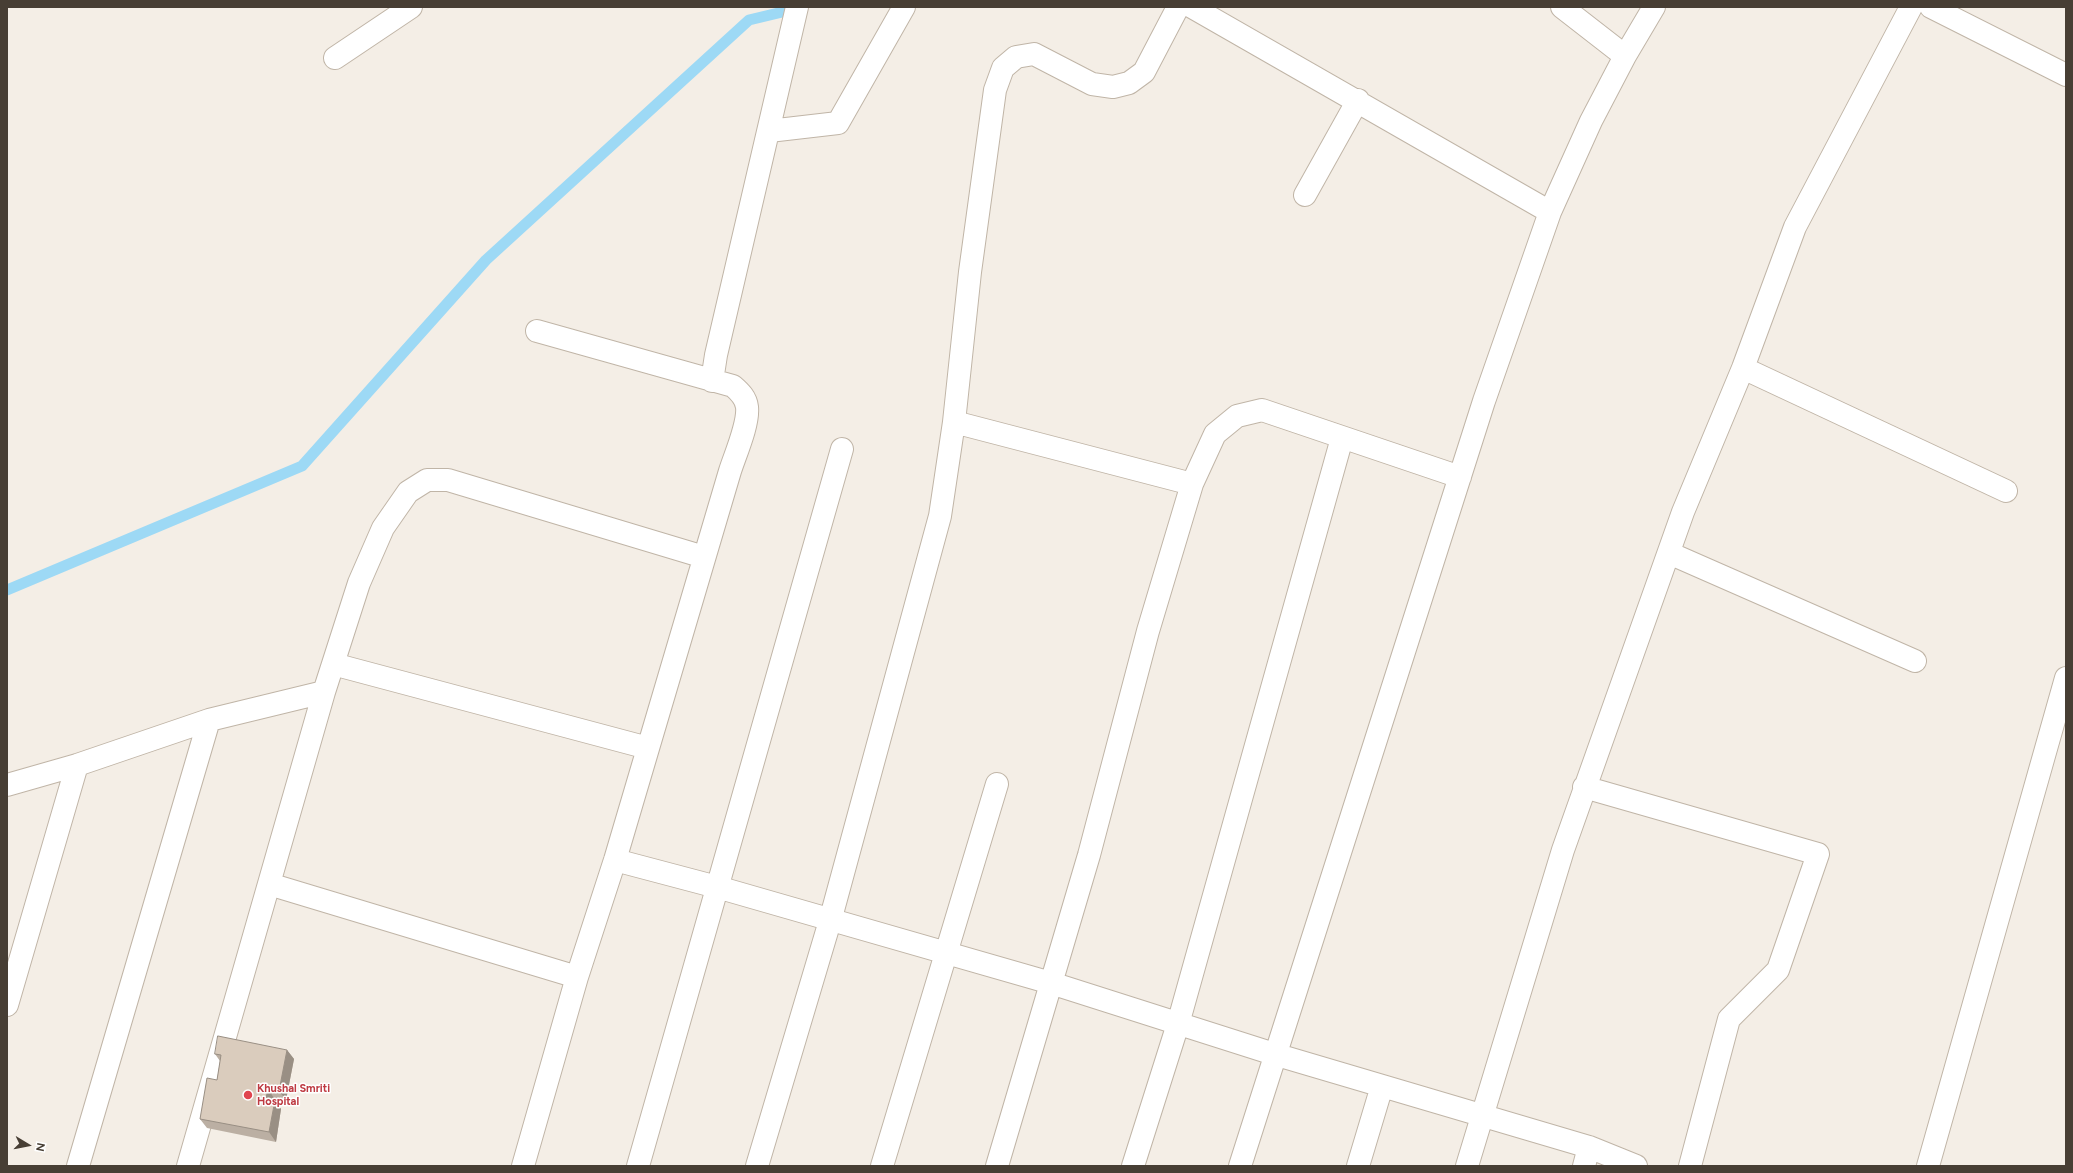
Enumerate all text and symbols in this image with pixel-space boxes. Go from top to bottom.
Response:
place label: Khushal Smriti Hospital [257,1082,330,1108]
marker: Khushal Smriti Hospital [242,1089,254,1101]
north arrow [8,1125,48,1165]
text: N [33,1142,47,1152]

